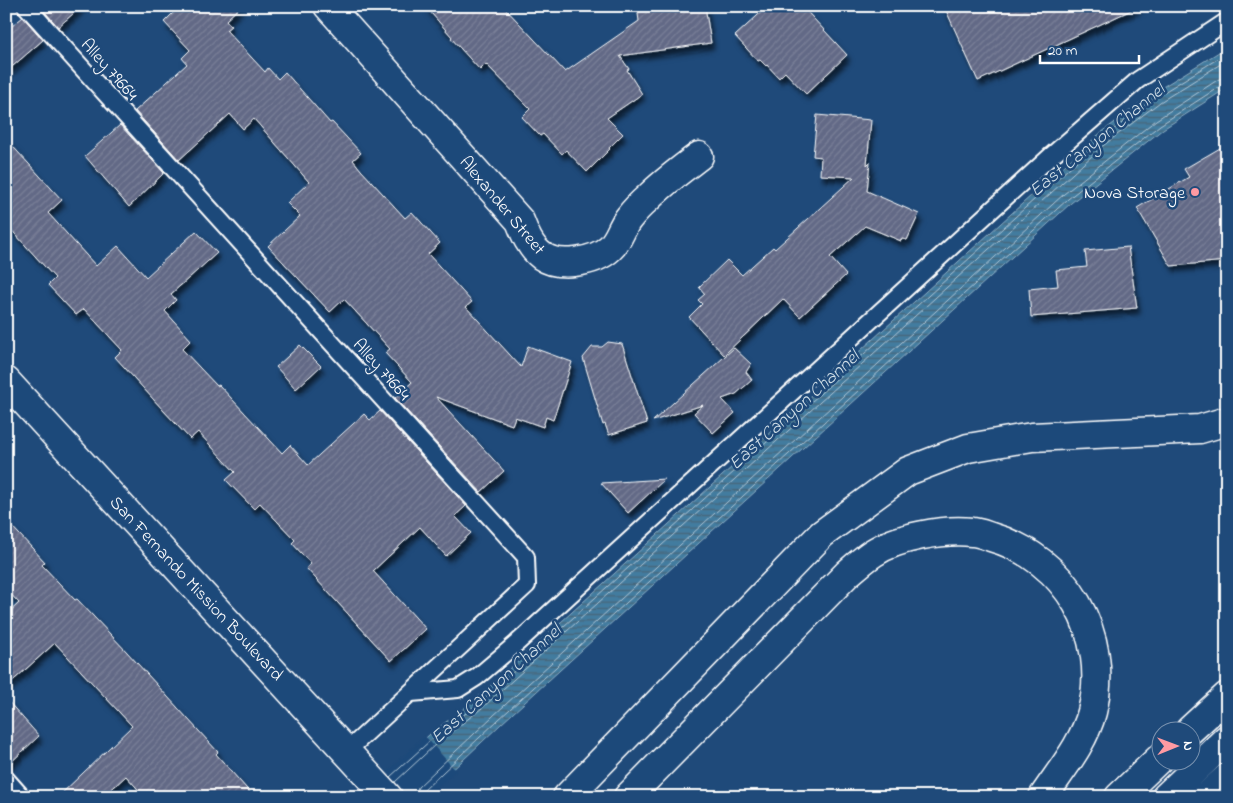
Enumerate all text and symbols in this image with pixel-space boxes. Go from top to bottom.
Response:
scale bar [1040,32,1139,64]
street label: Alley 79664 [73,33,144,108]
text: 20 m [1048,40,1078,62]
water label: East Canyon Channel [1024,76,1173,204]
street label: Alexander Street [452,151,551,262]
place label: Nova Storage [1084,181,1186,208]
marker: Nova Storage [1189,186,1201,198]
street label: Alley 79664 [345,333,416,408]
water label: East Canyon Channel [723,343,868,477]
street label: San Fernando Mission Boulevard [102,491,289,688]
water label: East Canyon Channel [425,617,570,751]
north arrow [1150,720,1200,770]
text: N [1177,741,1198,751]

